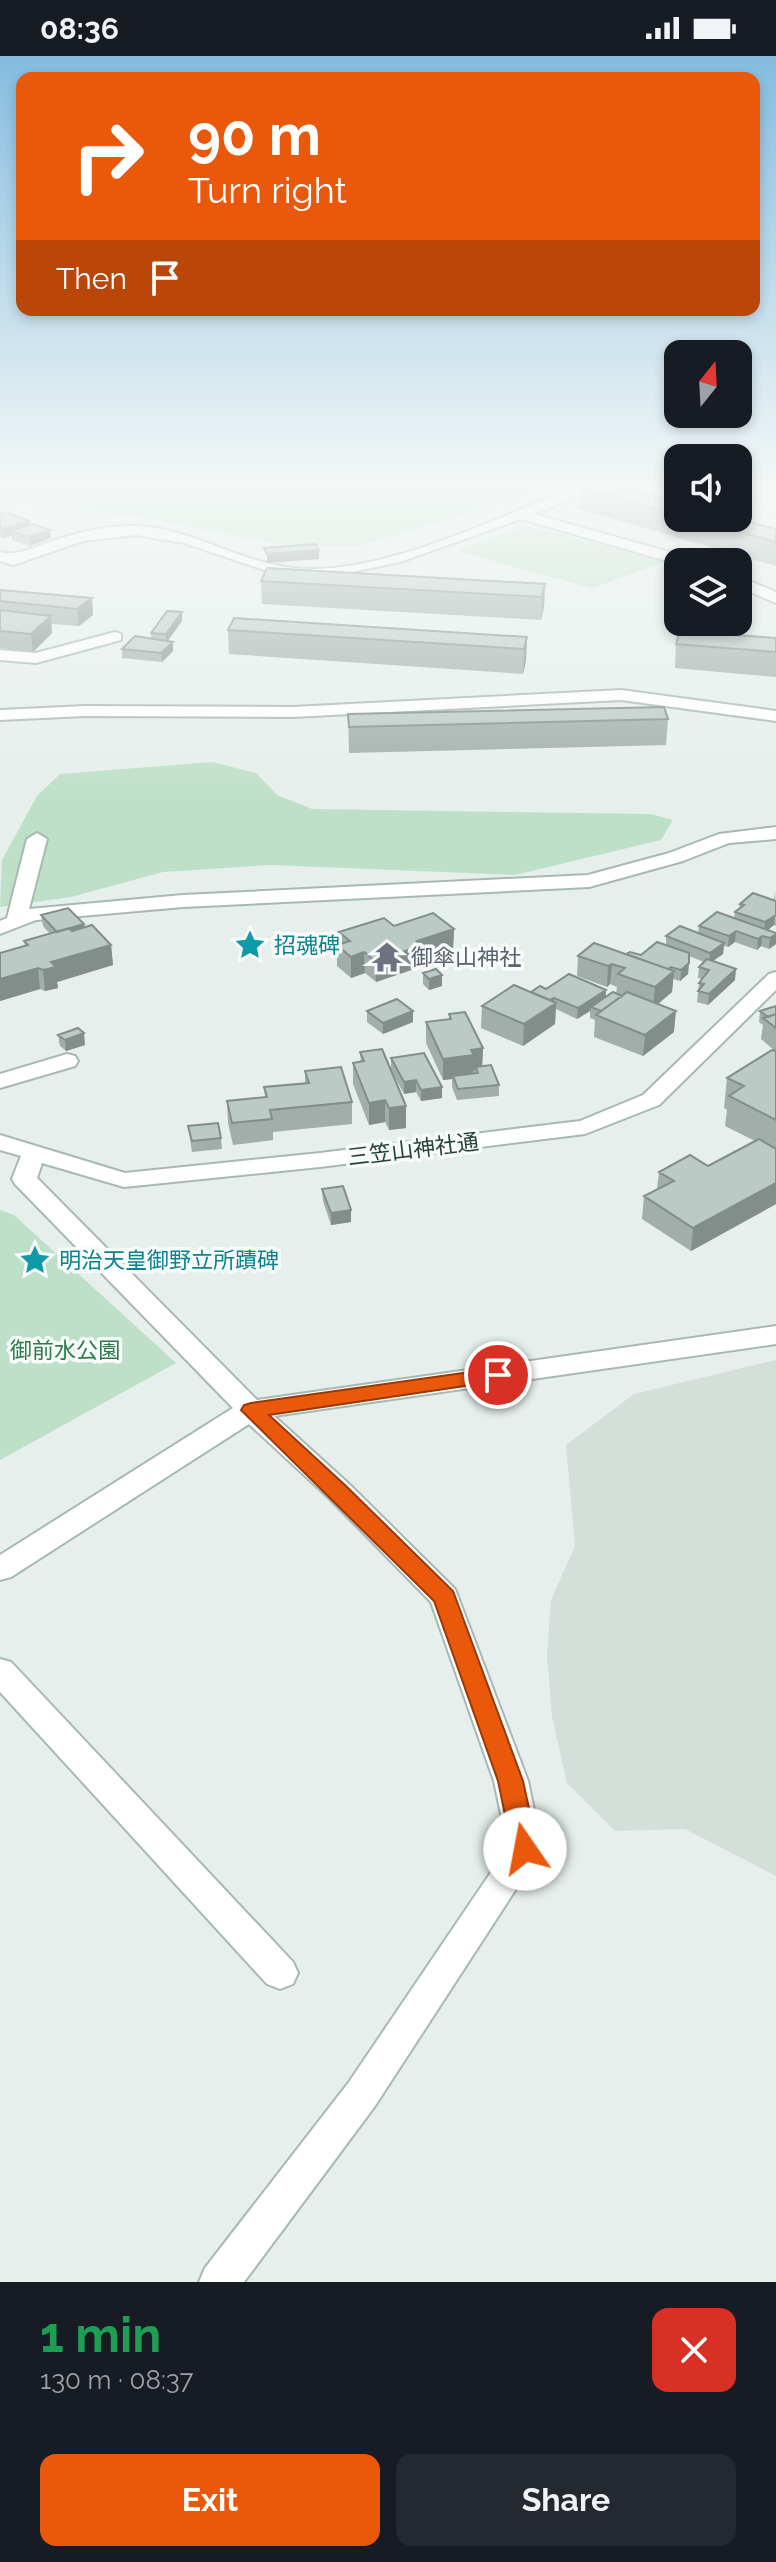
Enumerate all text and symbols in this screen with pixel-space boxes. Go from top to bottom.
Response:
text: 08:36 [40,11,119,46]
text: 90 m [188,102,321,168]
icon: right [56,104,160,208]
text: Turn right [188,169,347,211]
icon: arrive [143,256,187,300]
text: Then [56,261,127,296]
north arrow [664,340,752,428]
map controls [664,340,752,636]
button: sound [664,444,752,532]
button: layers [664,548,752,636]
place icon: 招魂碑 [233,928,267,962]
place label: 招魂碑 [274,932,340,958]
temple icon: 御傘山神社 [370,940,404,974]
place label: 御傘山神社 [411,944,521,970]
street label: 三笠山神社通 [346,1128,480,1170]
place icon: 明治天皇御野立所蹟碑 [18,1243,52,1277]
place label: 明治天皇御野立所蹟碑 [59,1247,279,1273]
park label: 御前水公園 [10,1337,120,1363]
pin [464,1341,532,1409]
icon: arrive [476,1353,520,1397]
position arrow [483,1807,567,1891]
text: 1 min [40,2307,161,2363]
button: close [652,2308,736,2392]
text: 130 m · 08:37 [40,2365,194,2395]
button: Exit [40,2454,380,2546]
button: Share [396,2454,736,2546]

